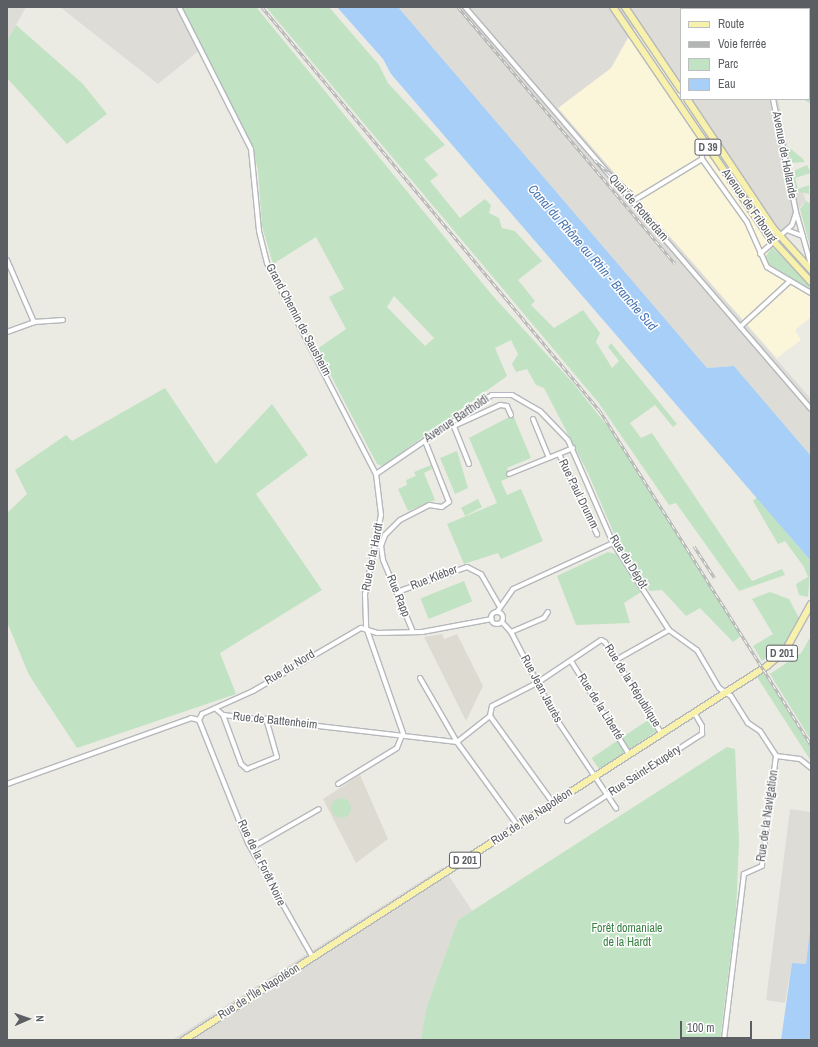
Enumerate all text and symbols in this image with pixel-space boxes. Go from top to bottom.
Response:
legend [680,8,810,100]
text: Route [718,16,744,32]
text: Voie ferrée [718,36,766,52]
text: Parc [718,56,738,72]
text: Eau [718,76,736,92]
street label: Avenue de Hollande [768,110,800,200]
road number: D 39 [694,138,722,156]
street label: Avenue de Fribourg [718,166,780,246]
street label: Quai de Rotterdam [605,172,671,244]
water label: Canal du Rhône au Rhin - Branche Sud [524,182,660,334]
street label: Grand Chemin de Sausheim [262,261,334,379]
street label: Avenue Bartholdi [422,392,492,446]
street label: Rue Paul Drumm [555,457,601,531]
street label: Rue de la Hardt [359,522,387,592]
street label: Rue du Dépôt [606,532,650,592]
street label: Rue Kléber [408,562,460,594]
street label: Rue Rapp [383,573,413,619]
street label: Rue de la République [601,642,663,730]
road number: D 201 [765,644,799,662]
street label: Rue du Nord [262,647,318,689]
street label: Rue Jean Jaurès [517,653,565,725]
street label: Rue de la Liberté [574,671,626,743]
street label: Rue de Battenheim [232,709,318,733]
street label: Rue Saint-Exupéry [606,742,684,800]
street label: Rue de la Navigation [754,769,782,863]
street label: Rue de l'Île Napoléon [489,785,575,849]
street label: Rue de la Forêt Noire [234,818,288,908]
road number: D 201 [448,851,482,869]
park label: Forêt domaniale de la Hardt [591,922,663,950]
street label: Rue de l'Île Napoléon [215,961,303,1023]
north arrow [8,999,48,1039]
scale bar [682,1013,754,1039]
text: N [33,1015,47,1022]
text: 100 m [687,1020,714,1036]

